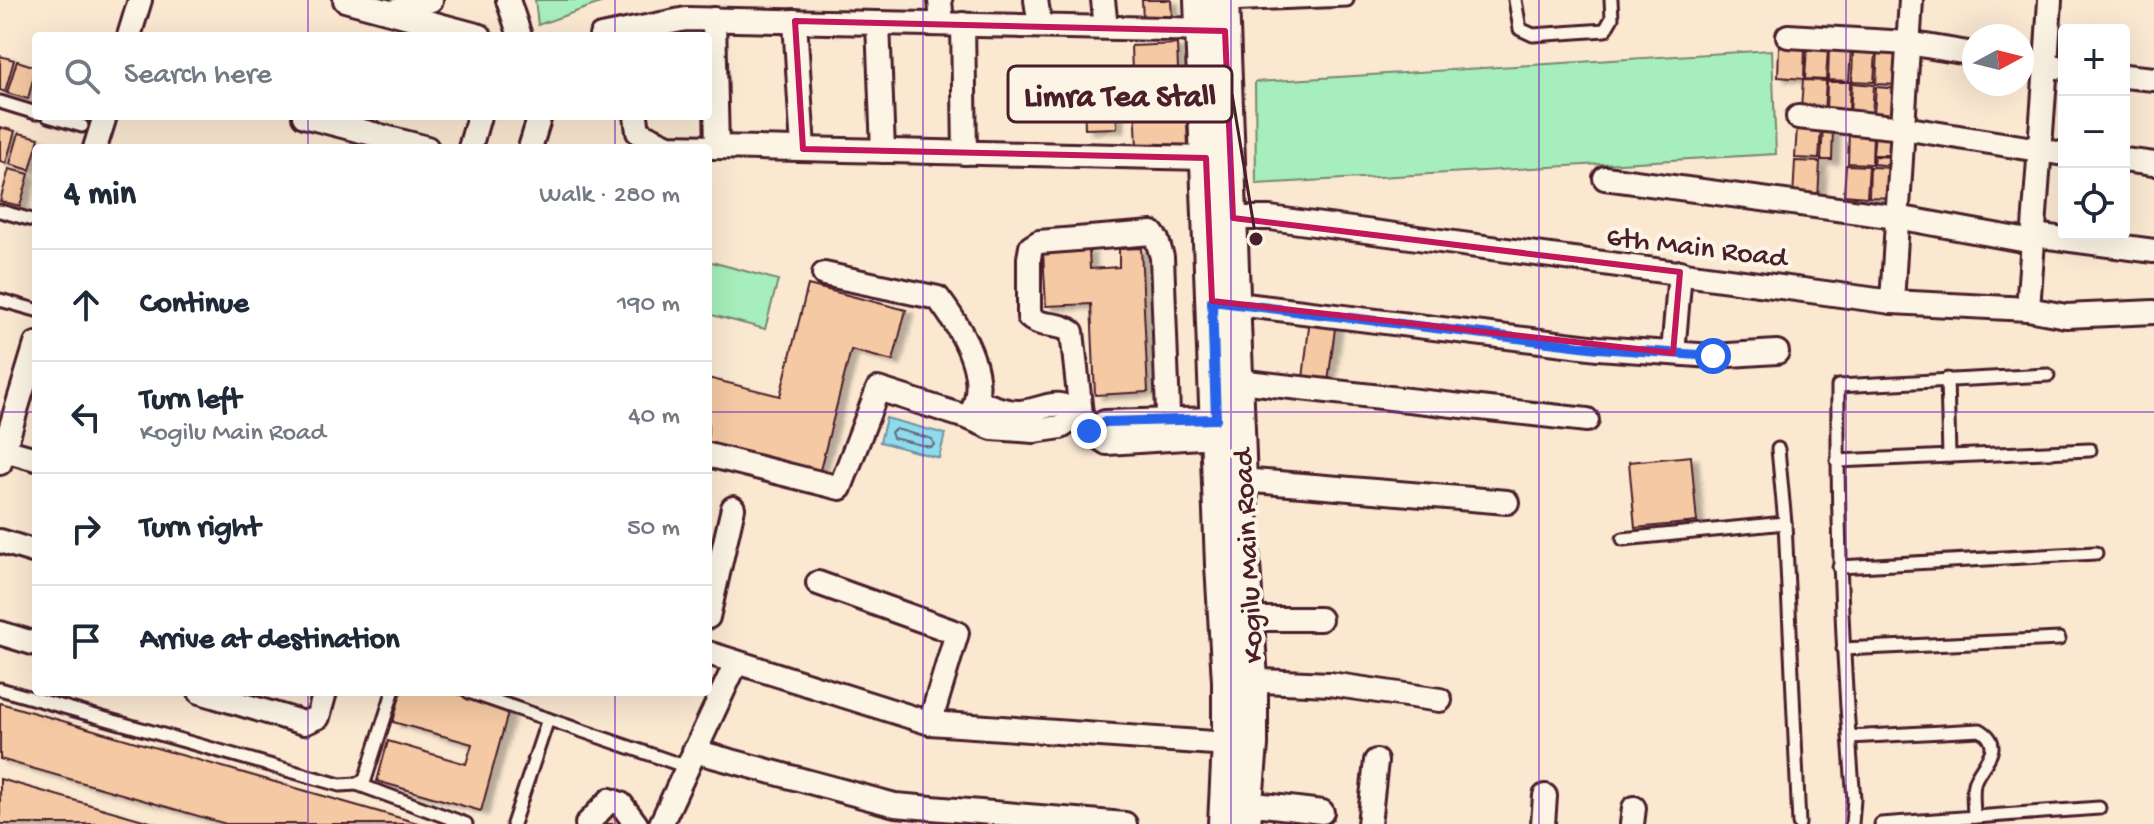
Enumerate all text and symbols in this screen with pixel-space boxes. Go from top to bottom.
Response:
north arrow [1962,24,2034,96]
map controls [2058,24,2130,240]
button: + [2058,24,2130,96]
search box [32,32,712,120]
icon: search [60,54,104,98]
text: Search here [124,59,272,94]
callout: Limra Tea Stall [1008,66,1232,122]
text: Limra Tea Stall [1024,80,1216,118]
button: − [2058,96,2130,168]
button: locate [2058,168,2130,240]
text: 4 min [64,176,136,216]
text: Walk · 280 m [539,181,680,212]
street label: 6th Main Road [1604,221,1791,278]
icon: ahead [64,283,108,327]
text: Continue [140,288,249,323]
text: 190 m [617,290,680,321]
route start [1695,338,1731,374]
text: Turn left [140,384,241,419]
icon: left [64,395,108,439]
text: 40 m [628,402,680,433]
route end [1071,413,1107,449]
text: Kogilu Main Road [140,419,326,450]
street label: Kogilu Main Road [1227,445,1274,664]
icon: right [64,507,108,551]
text: Turn right [140,512,260,547]
text: 50 m [627,514,680,545]
icon: arrive [64,619,108,663]
text: Arrive at destination [140,624,400,659]

